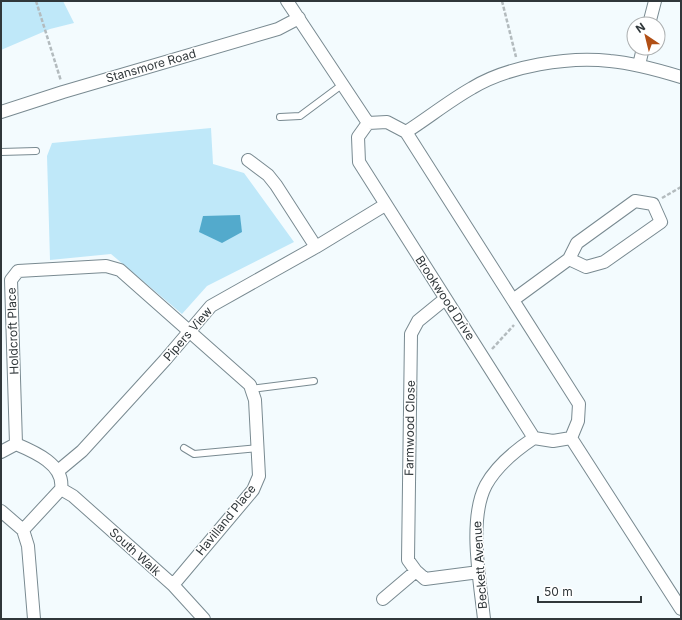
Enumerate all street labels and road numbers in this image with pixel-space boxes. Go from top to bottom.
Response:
street label: Stansmore Road [104,45,198,86]
street label: Brookwood Drive [413,253,478,343]
street label: Holdcroft Place [3,287,22,375]
street label: Pipers View [160,303,215,364]
street label: Farmwood Close [401,380,418,476]
street label: Havilland Place [193,481,259,558]
street label: Beckett Avenue [469,521,490,610]
street label: South Walk [107,525,164,579]

